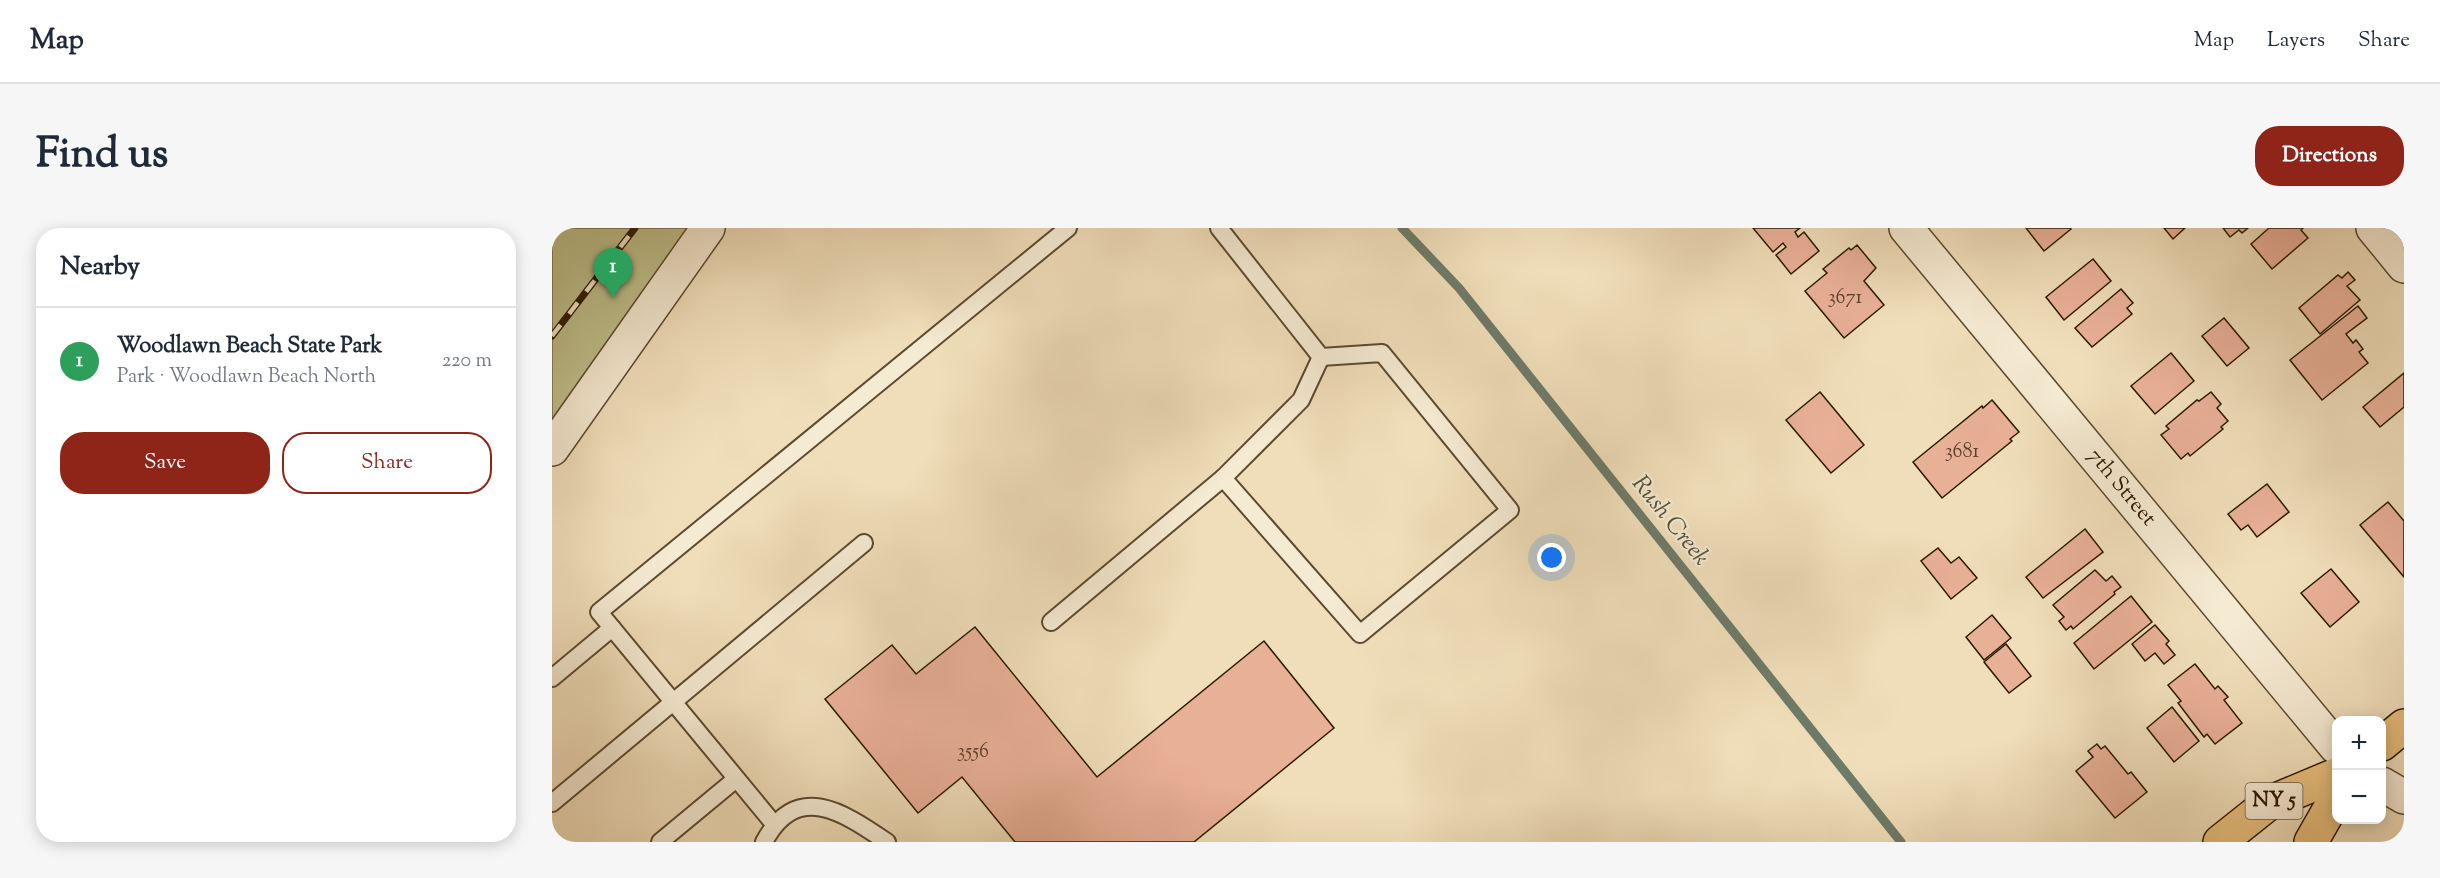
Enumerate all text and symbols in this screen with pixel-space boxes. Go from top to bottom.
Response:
text: Map [30,21,84,61]
text: Map [2194,26,2234,56]
text: Layers [2267,26,2325,56]
text: Share [2358,26,2410,56]
text: Find us [36,126,168,186]
button: Directions [2255,126,2404,186]
pin: 1 [594,248,632,298]
text: Nearby [60,249,140,286]
house number: 3671 [1828,284,1863,313]
text: Woodlawn Beach State Park [117,331,382,363]
text: 1 [76,347,83,376]
text: 220 m [442,347,492,376]
text: Park · Woodlawn Beach North [117,363,376,392]
button: Save [60,432,270,494]
button: Share [282,432,492,494]
house number: 3681 [1945,438,1980,467]
street label: 7th Street [2079,442,2163,534]
water label: Rush Creek [1623,468,1717,574]
your location [1537,543,1566,572]
map controls [2332,716,2386,824]
button: + [2332,716,2386,770]
house number: 3556 [957,738,989,767]
button: − [2332,770,2386,824]
road number: NY 5 [2246,783,2302,819]

